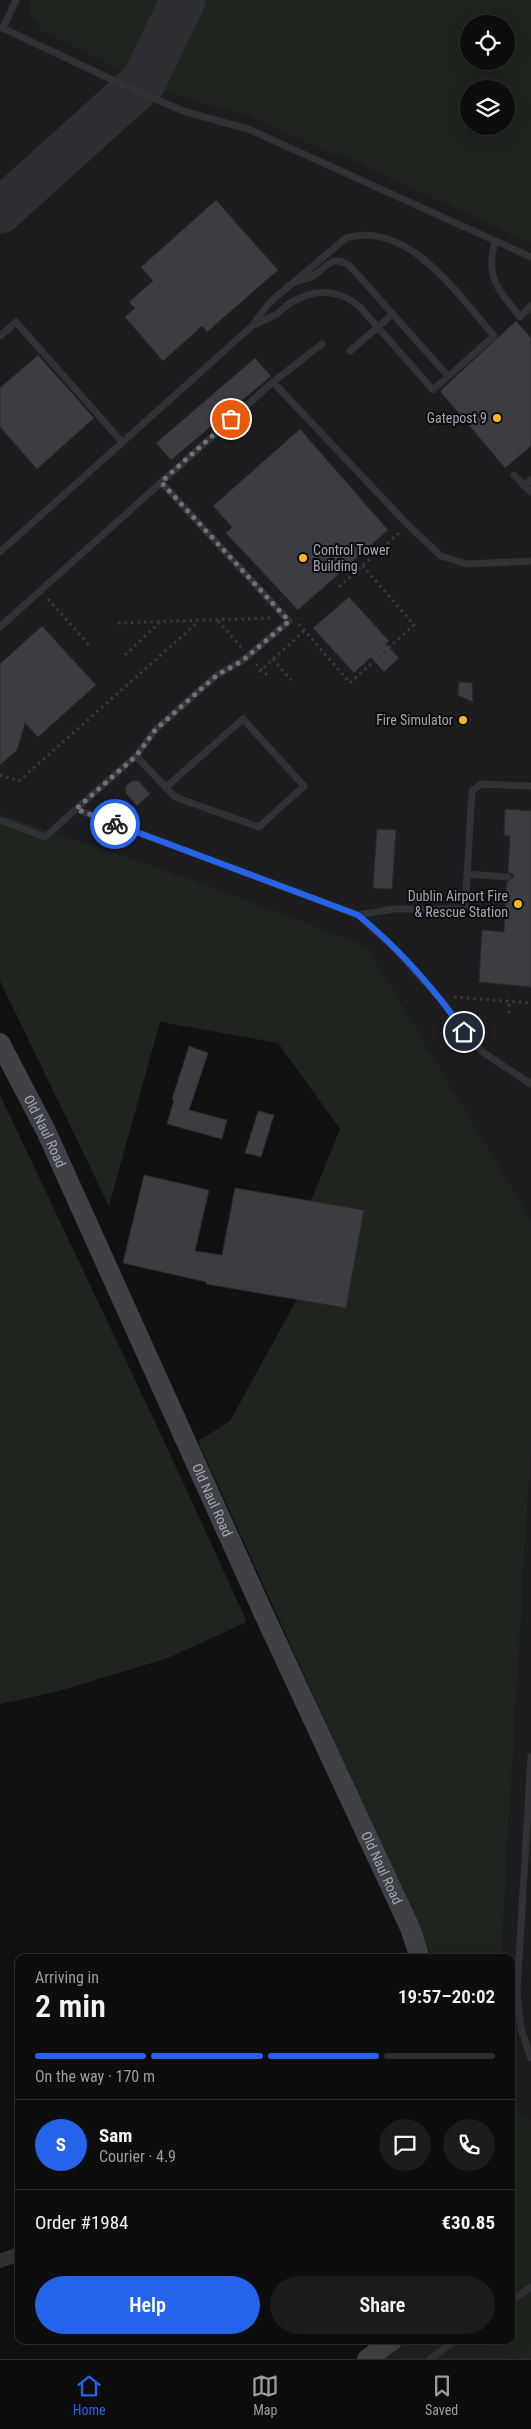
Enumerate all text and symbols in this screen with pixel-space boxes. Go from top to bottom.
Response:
map controls [460,15,515,135]
button: locate [460,15,515,70]
button: layers [460,80,515,135]
pin [210,398,252,440]
icon: bag [217,405,245,433]
place label: Gatepost 9 [427,410,487,426]
marker: Gatepost 9 [491,412,503,424]
place label: Control Tower Building [313,542,390,574]
marker: Control Tower Building [297,552,309,564]
place label: Fire Simulator [376,712,453,728]
marker: Fire Simulator [457,714,469,726]
courier [90,799,140,849]
icon: bike [101,810,129,838]
place label: Dublin Airport Fire & Rescue Station [408,888,508,920]
marker: Dublin Airport Fire & Rescue Station [512,898,524,910]
pin [443,1011,485,1053]
icon: home [450,1018,478,1046]
street label: Old Naul Road [21,1092,69,1170]
street label: Old Naul Road [189,1461,236,1539]
street label: Old Naul Road [358,1829,406,1907]
text: Arriving in [35,1968,99,1987]
text: 19:57–20:02 [398,1985,495,2008]
text: 2 min [35,1987,106,2025]
text: On the way · 170 m [35,2067,155,2086]
button: chat [379,2119,431,2171]
button: phone [443,2119,495,2171]
text: Sam [99,2124,132,2147]
text: S [56,2133,66,2156]
text: Courier · 4.9 [99,2147,176,2166]
text: Order #1984 [35,2211,128,2234]
text: €30.85 [441,2211,495,2234]
button: Help [35,2276,260,2334]
button: Share [270,2276,495,2334]
tab: Home [73,2372,106,2418]
tab: Map [251,2372,279,2418]
tab: Saved [425,2372,458,2418]

